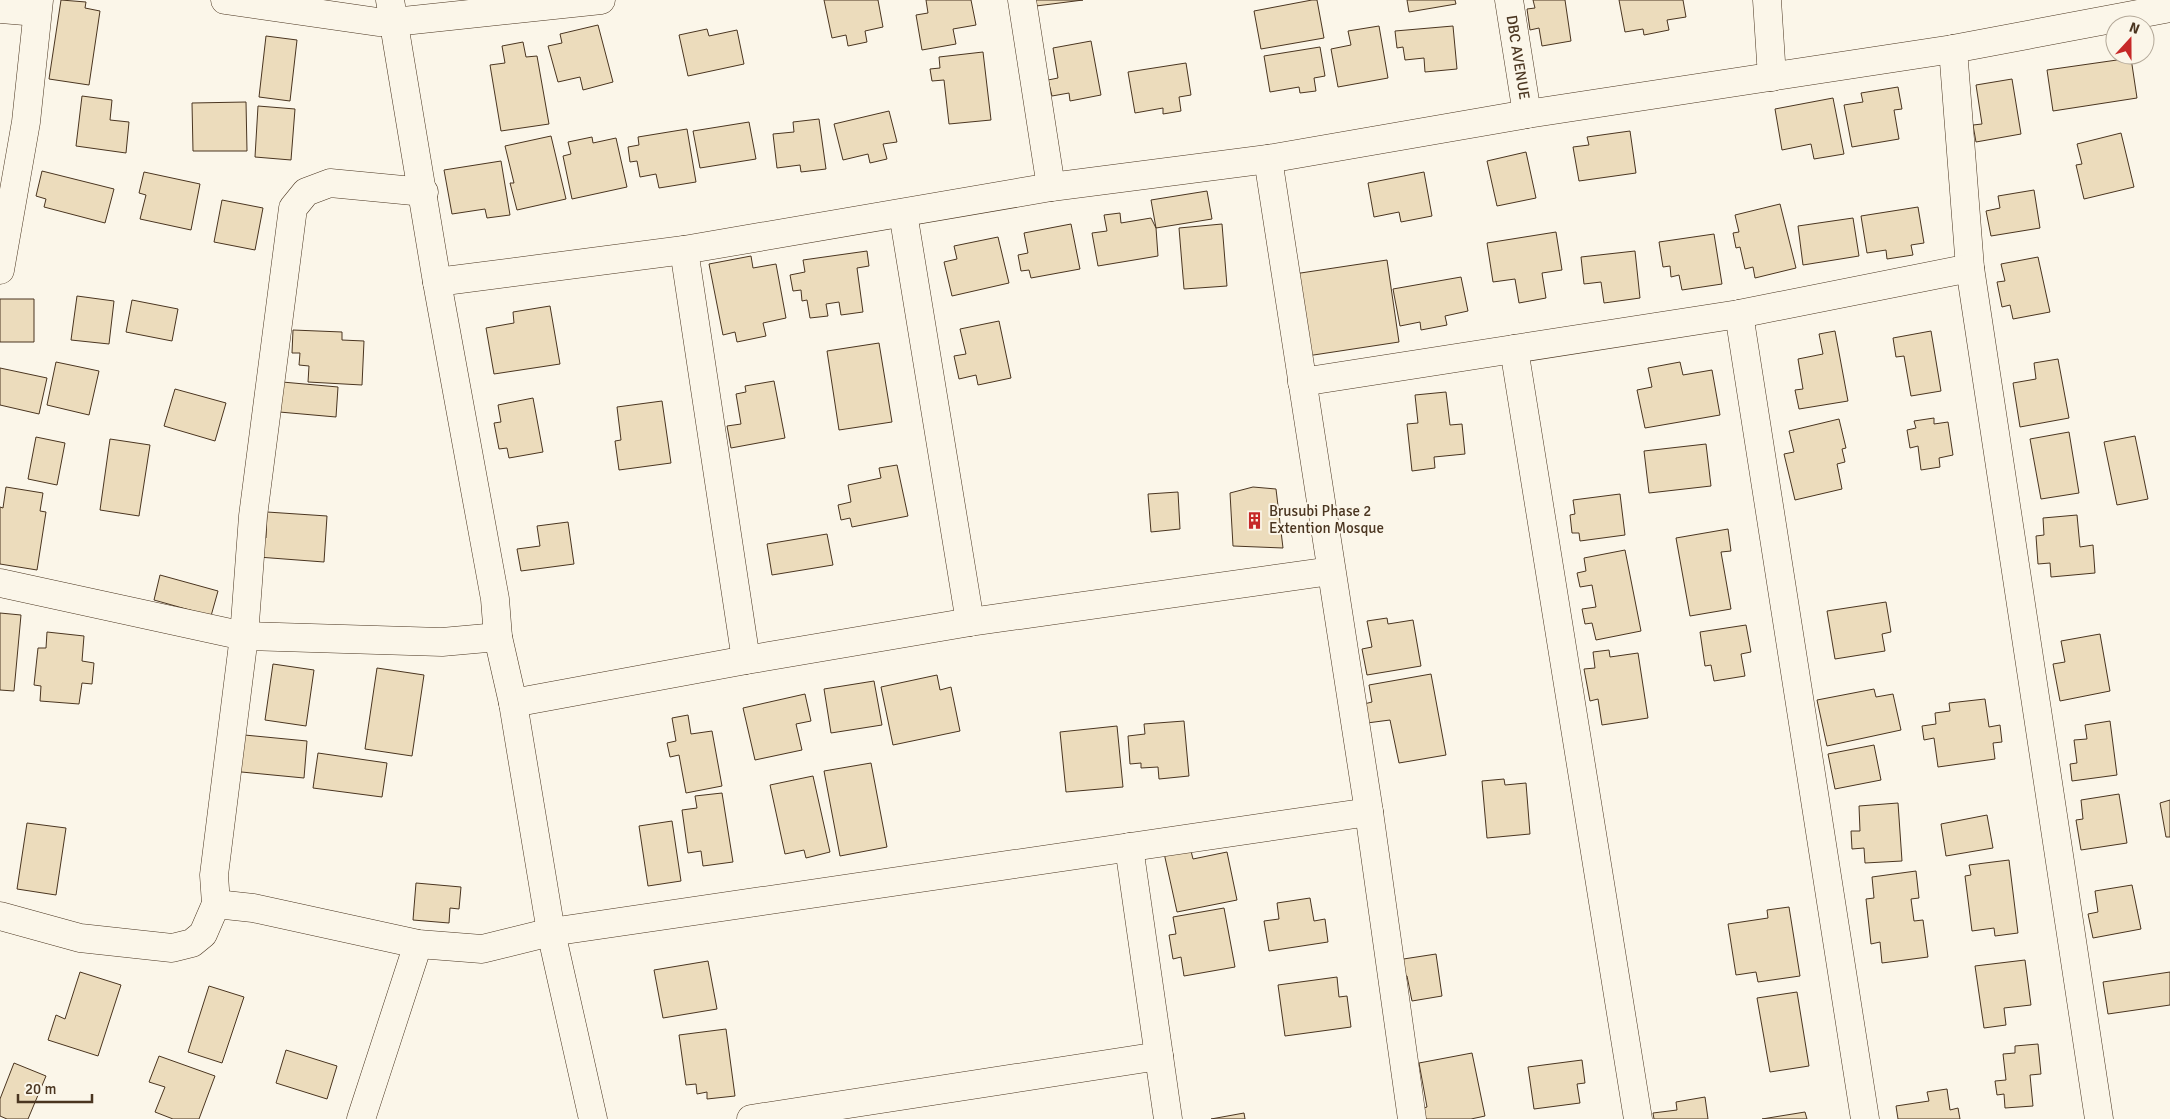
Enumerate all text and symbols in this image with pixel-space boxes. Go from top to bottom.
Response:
street label: DBC AVENUE [1502,14,1534,101]
north arrow [2105,15,2155,65]
text: N [2127,19,2142,38]
place label: Brusubi Phase 2 Extention Mosque [1269,502,1384,537]
building icon: Brusubi Phase 2 Extention Mosque [1245,510,1265,530]
scale bar [18,1072,91,1104]
text: 20 m [25,1080,56,1098]

